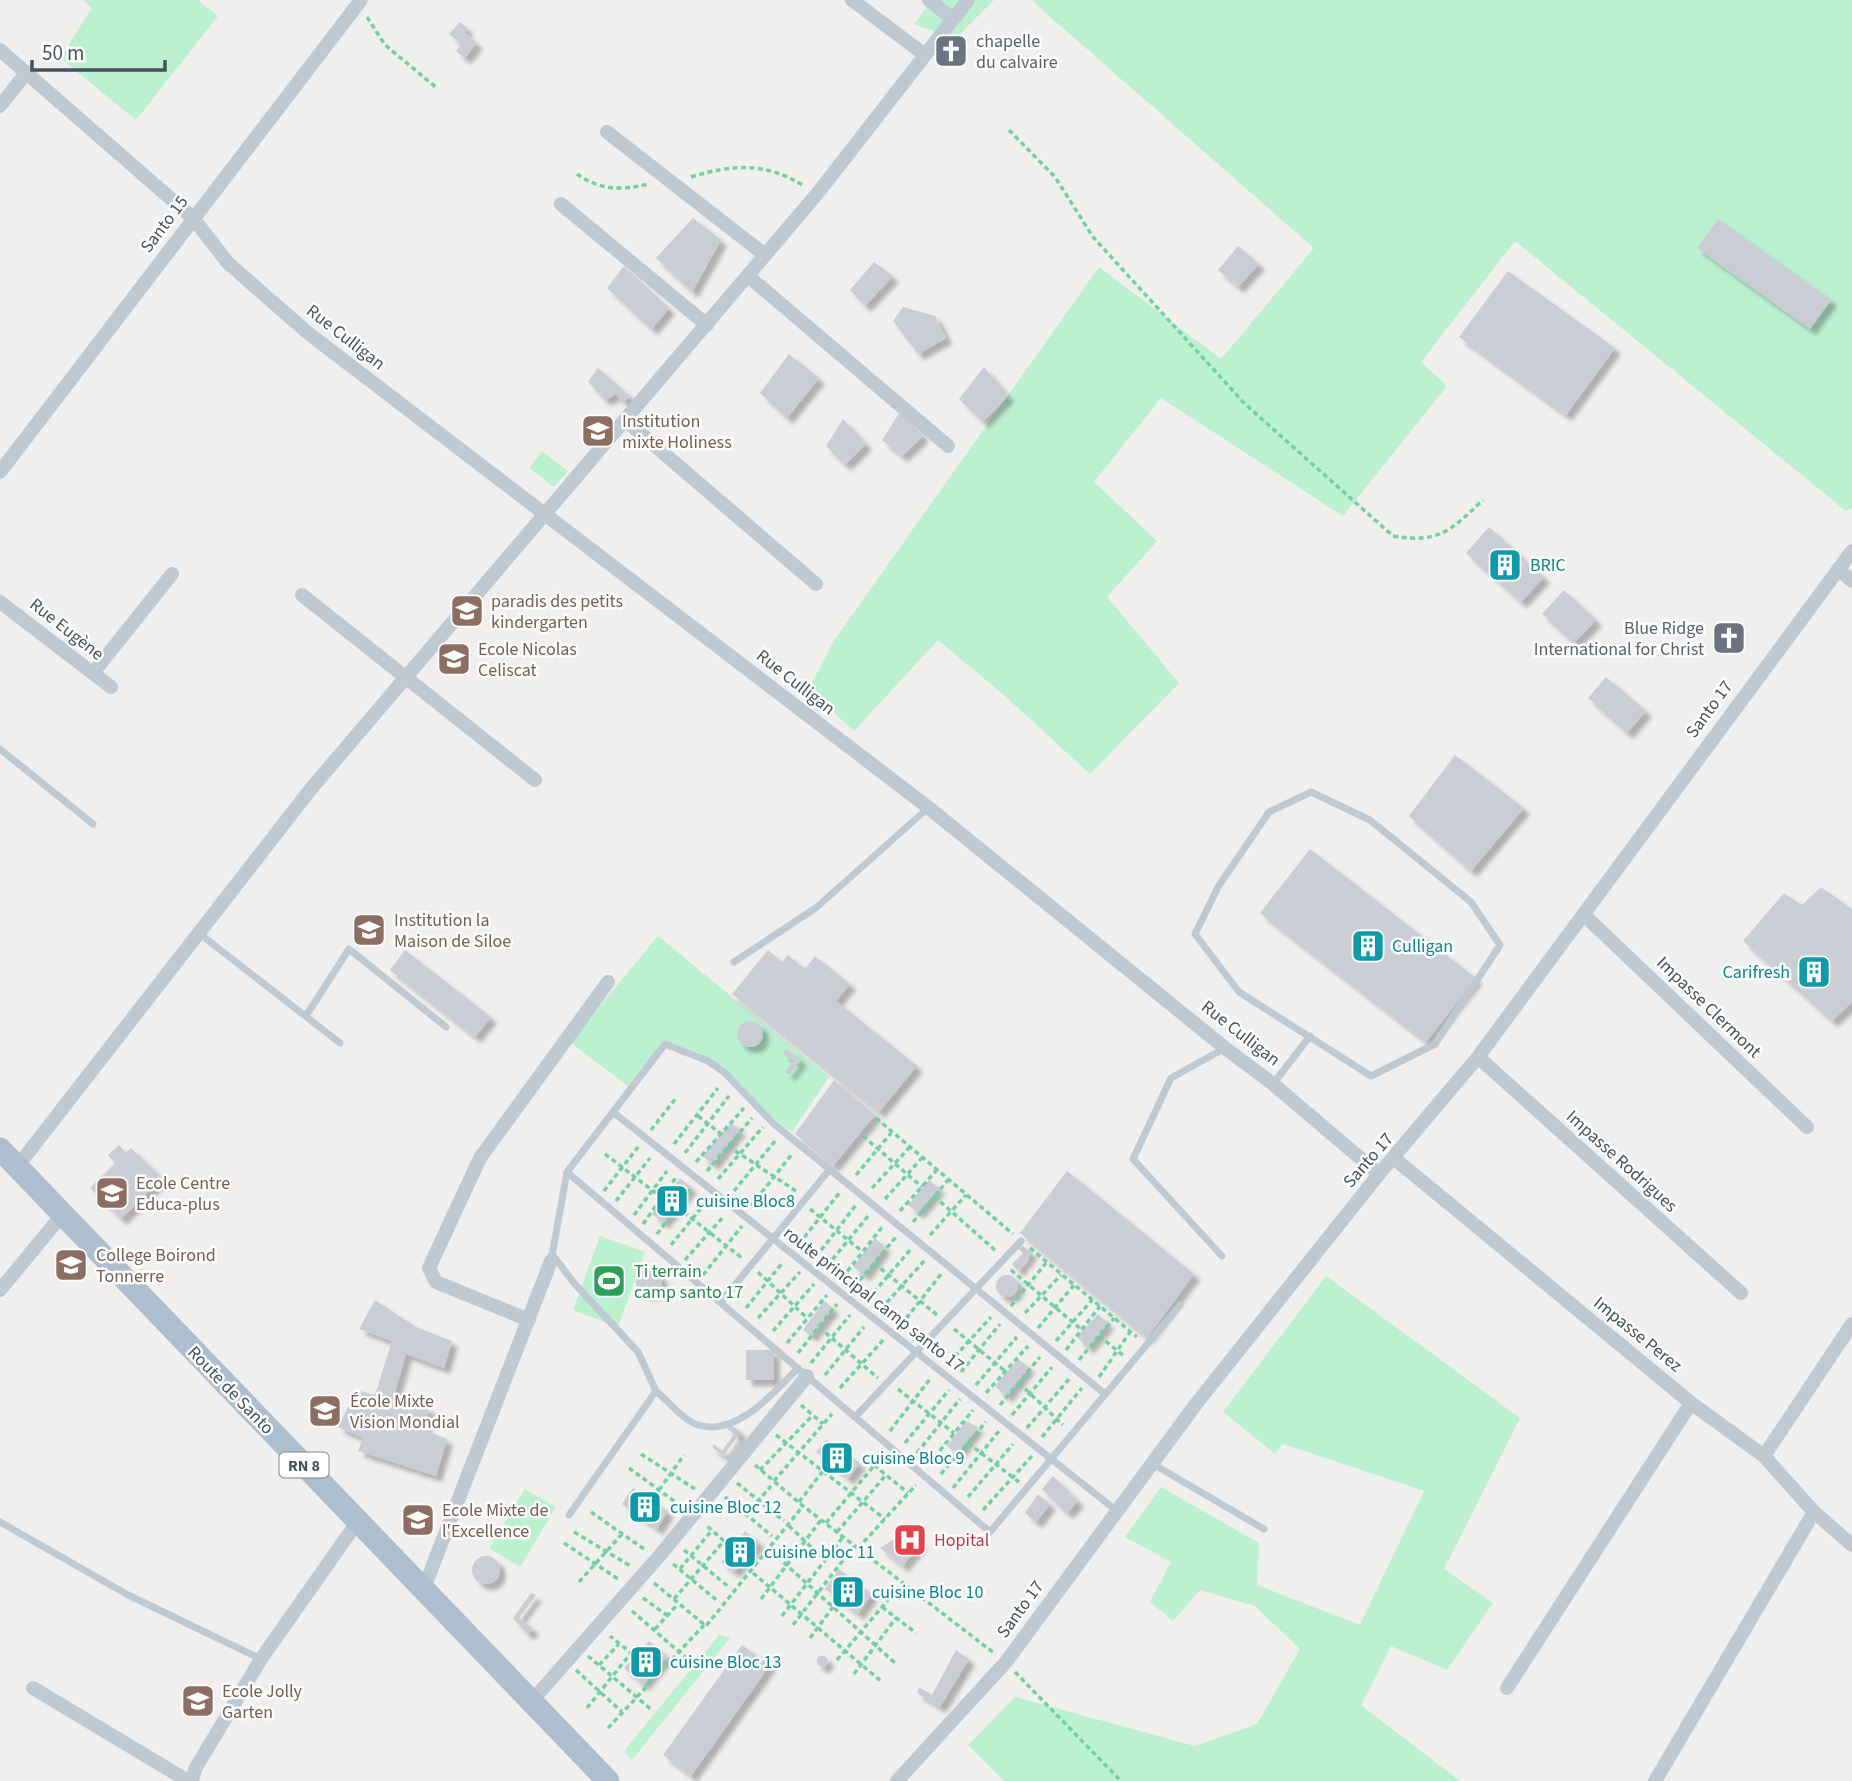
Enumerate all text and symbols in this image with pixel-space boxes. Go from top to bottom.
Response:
scale bar [32,28,164,72]
place label: chapelle du calvaire [976,29,1058,75]
church icon: chapelle du calvaire [932,32,970,70]
text: 50 m [42,38,84,68]
street label: Santo 15 [135,191,194,258]
street label: Rue Culligan [301,299,390,376]
place label: Institution mixte Holiness [622,409,732,455]
school or university icon: Institution mixte Holiness [579,412,617,450]
building icon: BRIC [1486,546,1524,584]
place label: BRIC [1530,553,1566,578]
place label: paradis des petits kindergarten [491,589,623,635]
street label: Rue Eugène [24,592,109,666]
school or university icon: paradis des petits kindergarten [448,592,486,630]
place label: Blue Ridge International for Christ [1534,616,1704,662]
church icon: Blue Ridge International for Christ [1710,619,1748,657]
place label: Ecole Nicolas Celiscat [478,637,577,683]
school or university icon: Ecole Nicolas Celiscat [435,640,473,678]
street label: Rue Culligan [751,644,840,721]
street label: Santo 17 [1680,675,1739,743]
place label: Institution la Maison de Siloe [394,908,511,954]
school or university icon: Institution la Maison de Siloe [350,911,388,949]
building icon: Culligan [1349,927,1387,965]
place label: Culligan [1392,934,1453,959]
street label: Impasse Clermont [1651,951,1767,1064]
building icon: Carifresh [1795,953,1833,991]
place label: Carifresh [1722,960,1790,985]
street label: Rue Culligan [1196,995,1285,1072]
street label: Impasse Rodrigues [1561,1105,1683,1218]
street label: Santo 17 [1337,1127,1399,1193]
place label: Ecole Centre Educa-plus [136,1171,230,1217]
school or university icon: Ecole Centre Educa-plus [93,1174,131,1212]
building icon: cuisine Bloc8 [653,1182,691,1220]
place label: cuisine Bloc8 [696,1189,795,1214]
street label: route principal camp santo 17 [778,1221,969,1378]
place label: College Boirond Tonnerre [96,1243,216,1289]
school or university icon: College Boirond Tonnerre [52,1246,90,1284]
place label: Ti terrain camp santo 17 [634,1259,743,1305]
sports icon: Ti terrain camp santo 17 [590,1262,628,1300]
street label: Impasse Perez [1588,1291,1688,1378]
street label: Route de Santo [182,1340,279,1440]
place label: École Mixte Vision Mondial [350,1389,460,1435]
school or university icon: École Mixte Vision Mondial [306,1392,344,1430]
building icon: cuisine Bloc 9 [818,1439,856,1477]
place label: cuisine Bloc 9 [862,1446,965,1471]
road number: RN 8 [280,1452,328,1478]
building icon: cuisine Bloc 12 [626,1488,664,1526]
place label: cuisine Bloc 12 [670,1495,781,1520]
place label: Ecole Mixte de l'Excellence [442,1498,548,1544]
school or university icon: Ecole Mixte de l'Excellence [399,1501,437,1539]
hospital icon: Hopital [891,1521,929,1559]
place label: Hopital [934,1528,989,1553]
building icon: cuisine bloc 11 [721,1533,759,1571]
place label: cuisine bloc 11 [764,1540,875,1565]
building icon: cuisine Bloc 10 [829,1573,867,1611]
street label: Santo 17 [991,1575,1050,1643]
place label: cuisine Bloc 10 [872,1580,983,1605]
building icon: cuisine Bloc 13 [627,1643,665,1681]
place label: cuisine Bloc 13 [670,1650,781,1675]
place label: Ecole Jolly Garten [222,1679,303,1725]
school or university icon: Ecole Jolly Garten [179,1682,217,1720]

